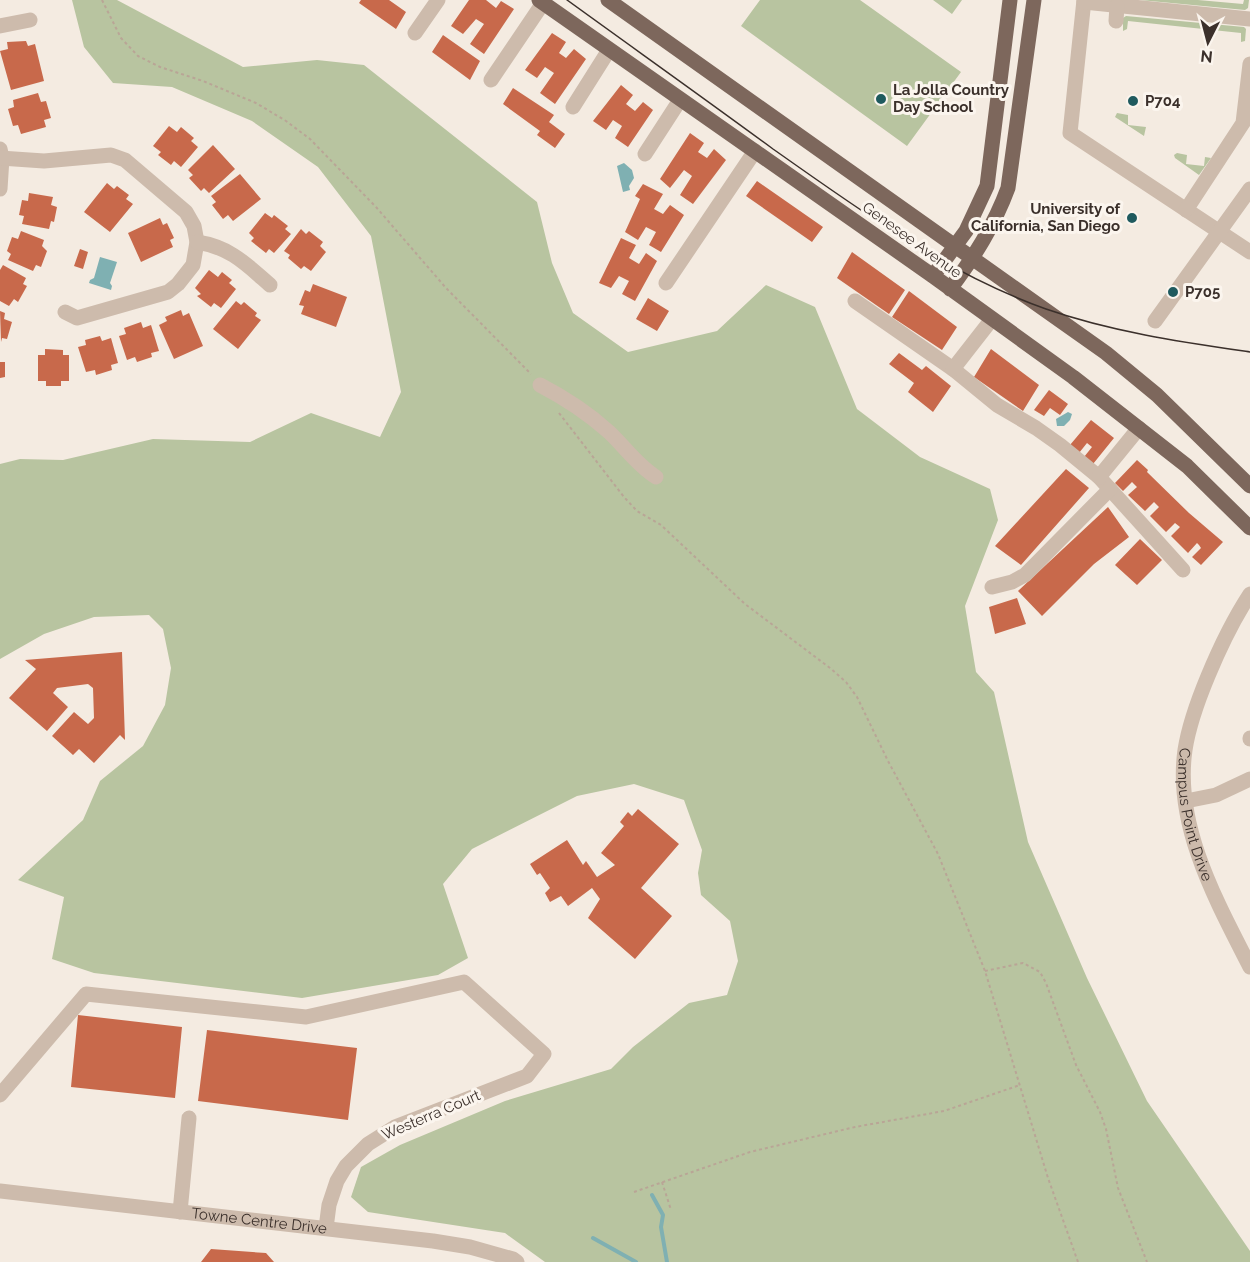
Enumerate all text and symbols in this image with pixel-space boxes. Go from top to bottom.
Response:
north arrow [1178,12,1238,72]
text: N [1199,46,1214,67]
place label: La Jolla Country Day School [893,81,1010,116]
marker: La Jolla Country Day School [874,92,888,106]
place label: P704 [1145,92,1181,110]
marker: P704 [1126,94,1140,108]
street label: Genesee Avenue [859,198,965,282]
place label: University of California, San Diego [971,200,1120,235]
marker: University of California, San Diego [1125,211,1139,225]
place label: P705 [1185,283,1220,301]
marker: P705 [1166,285,1180,299]
street label: Campus Point Drive [1174,747,1216,884]
street label: Westerra Court [379,1086,483,1144]
street label: Towne Centre Drive [191,1204,328,1238]

